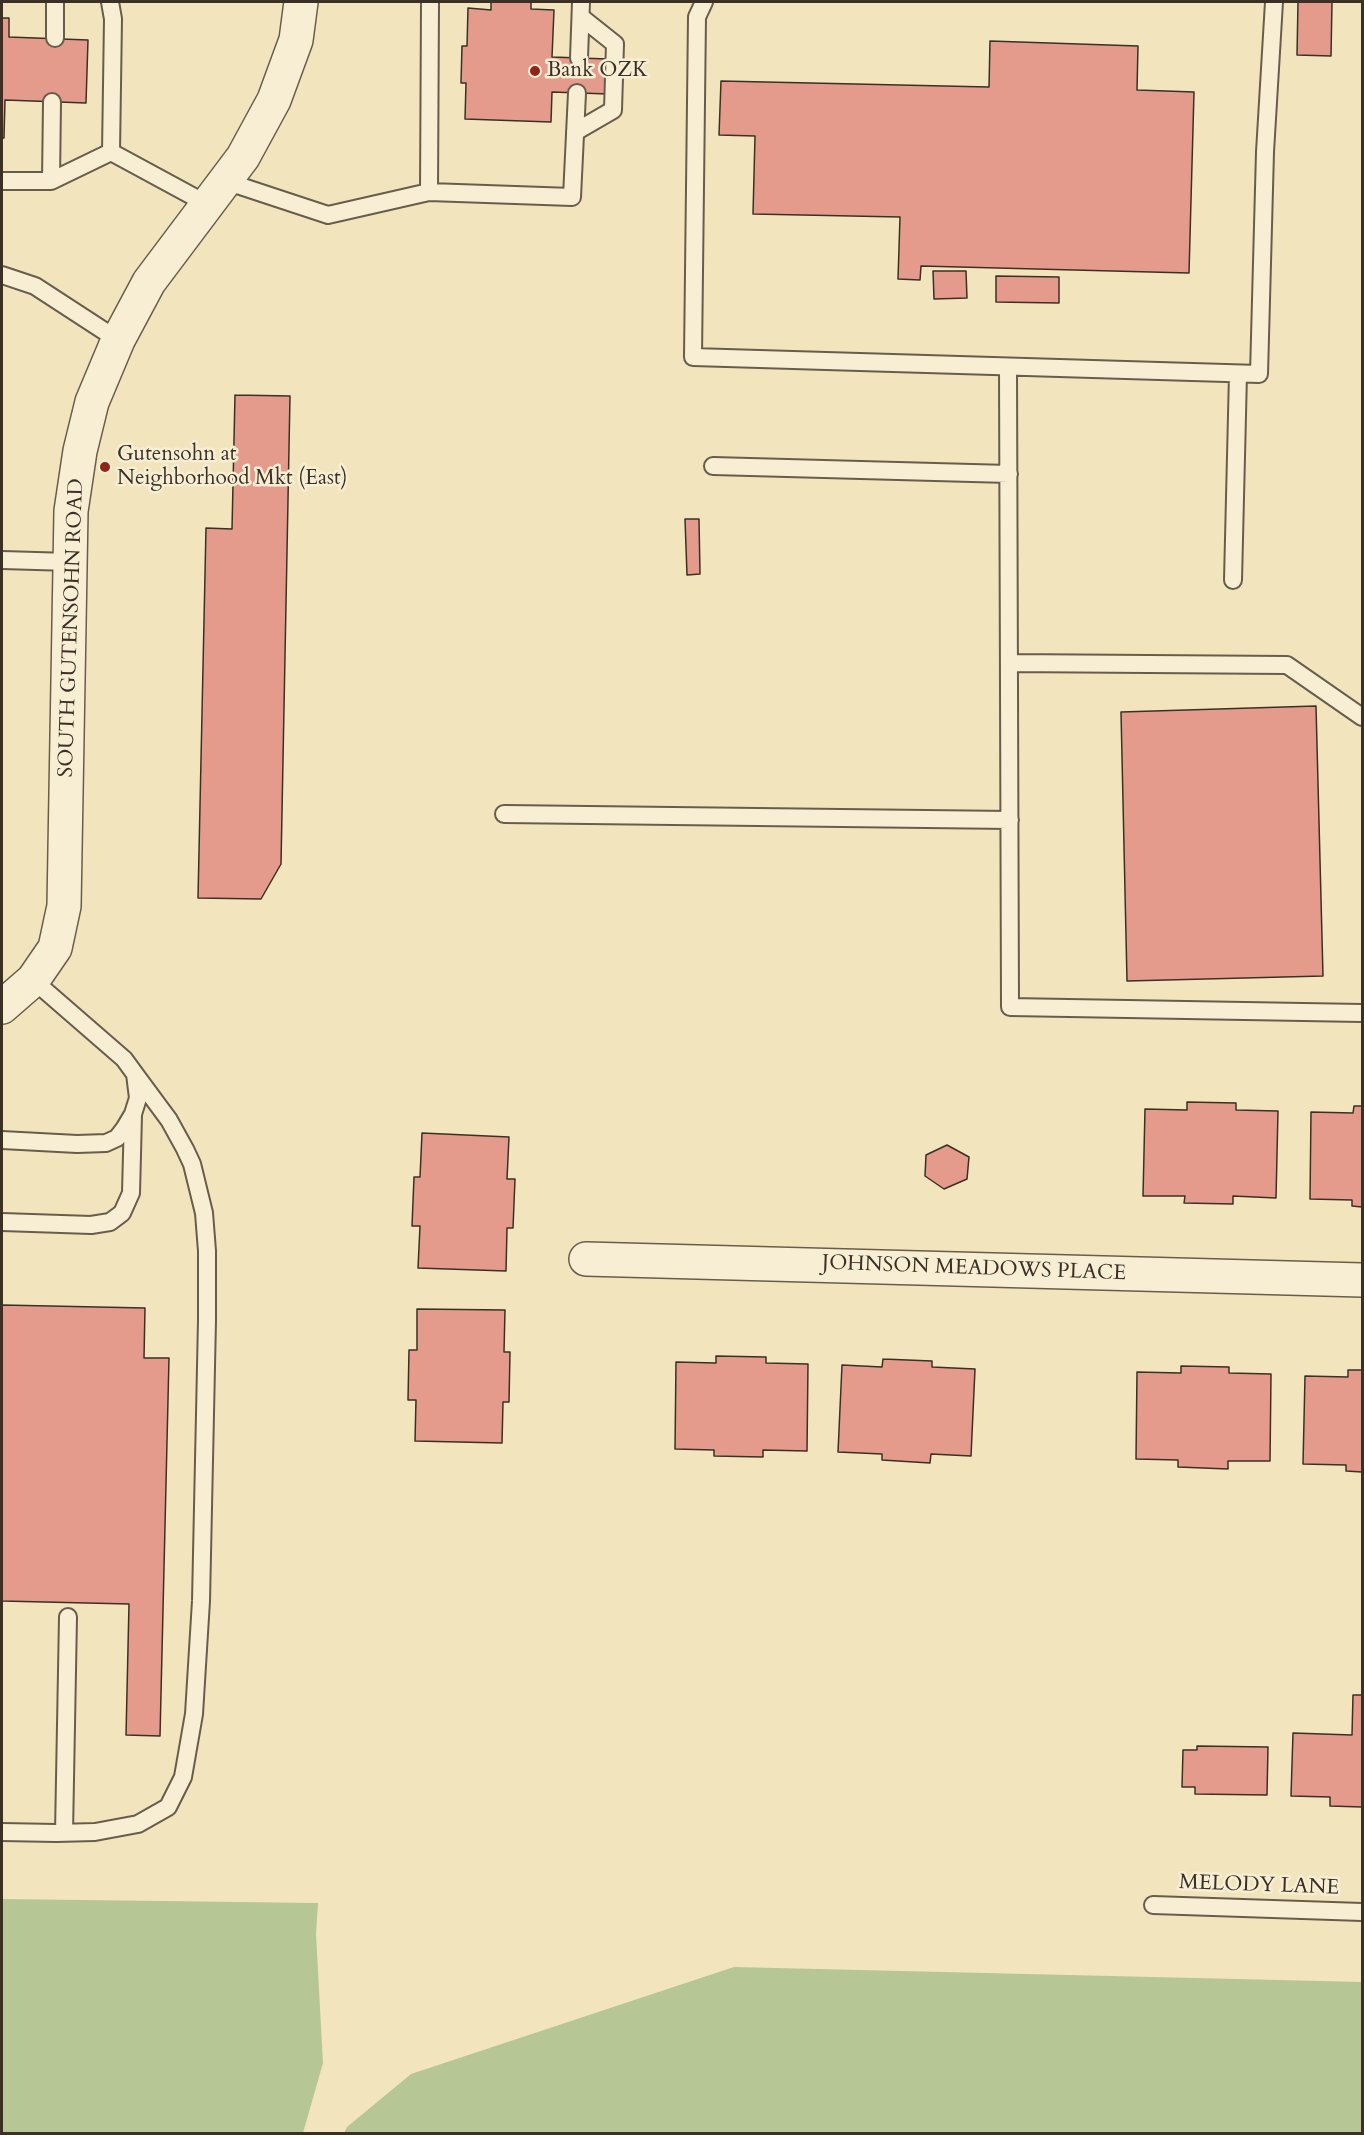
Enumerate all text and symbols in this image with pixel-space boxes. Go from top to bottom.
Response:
place label: Bank OZK [547,58,648,84]
marker: Bank OZK [528,64,542,78]
place label: Gutensohn at Neighborhood Mkt (East) [117,442,347,492]
marker: Gutensohn at Neighborhood Mkt (East) [98,460,112,474]
street label: SOUTH GUTENSOHN ROAD [54,478,90,778]
street label: JOHNSON MEADOWS PLACE [822,1251,1126,1287]
street label: MELODY LANE [1178,1871,1340,1901]

